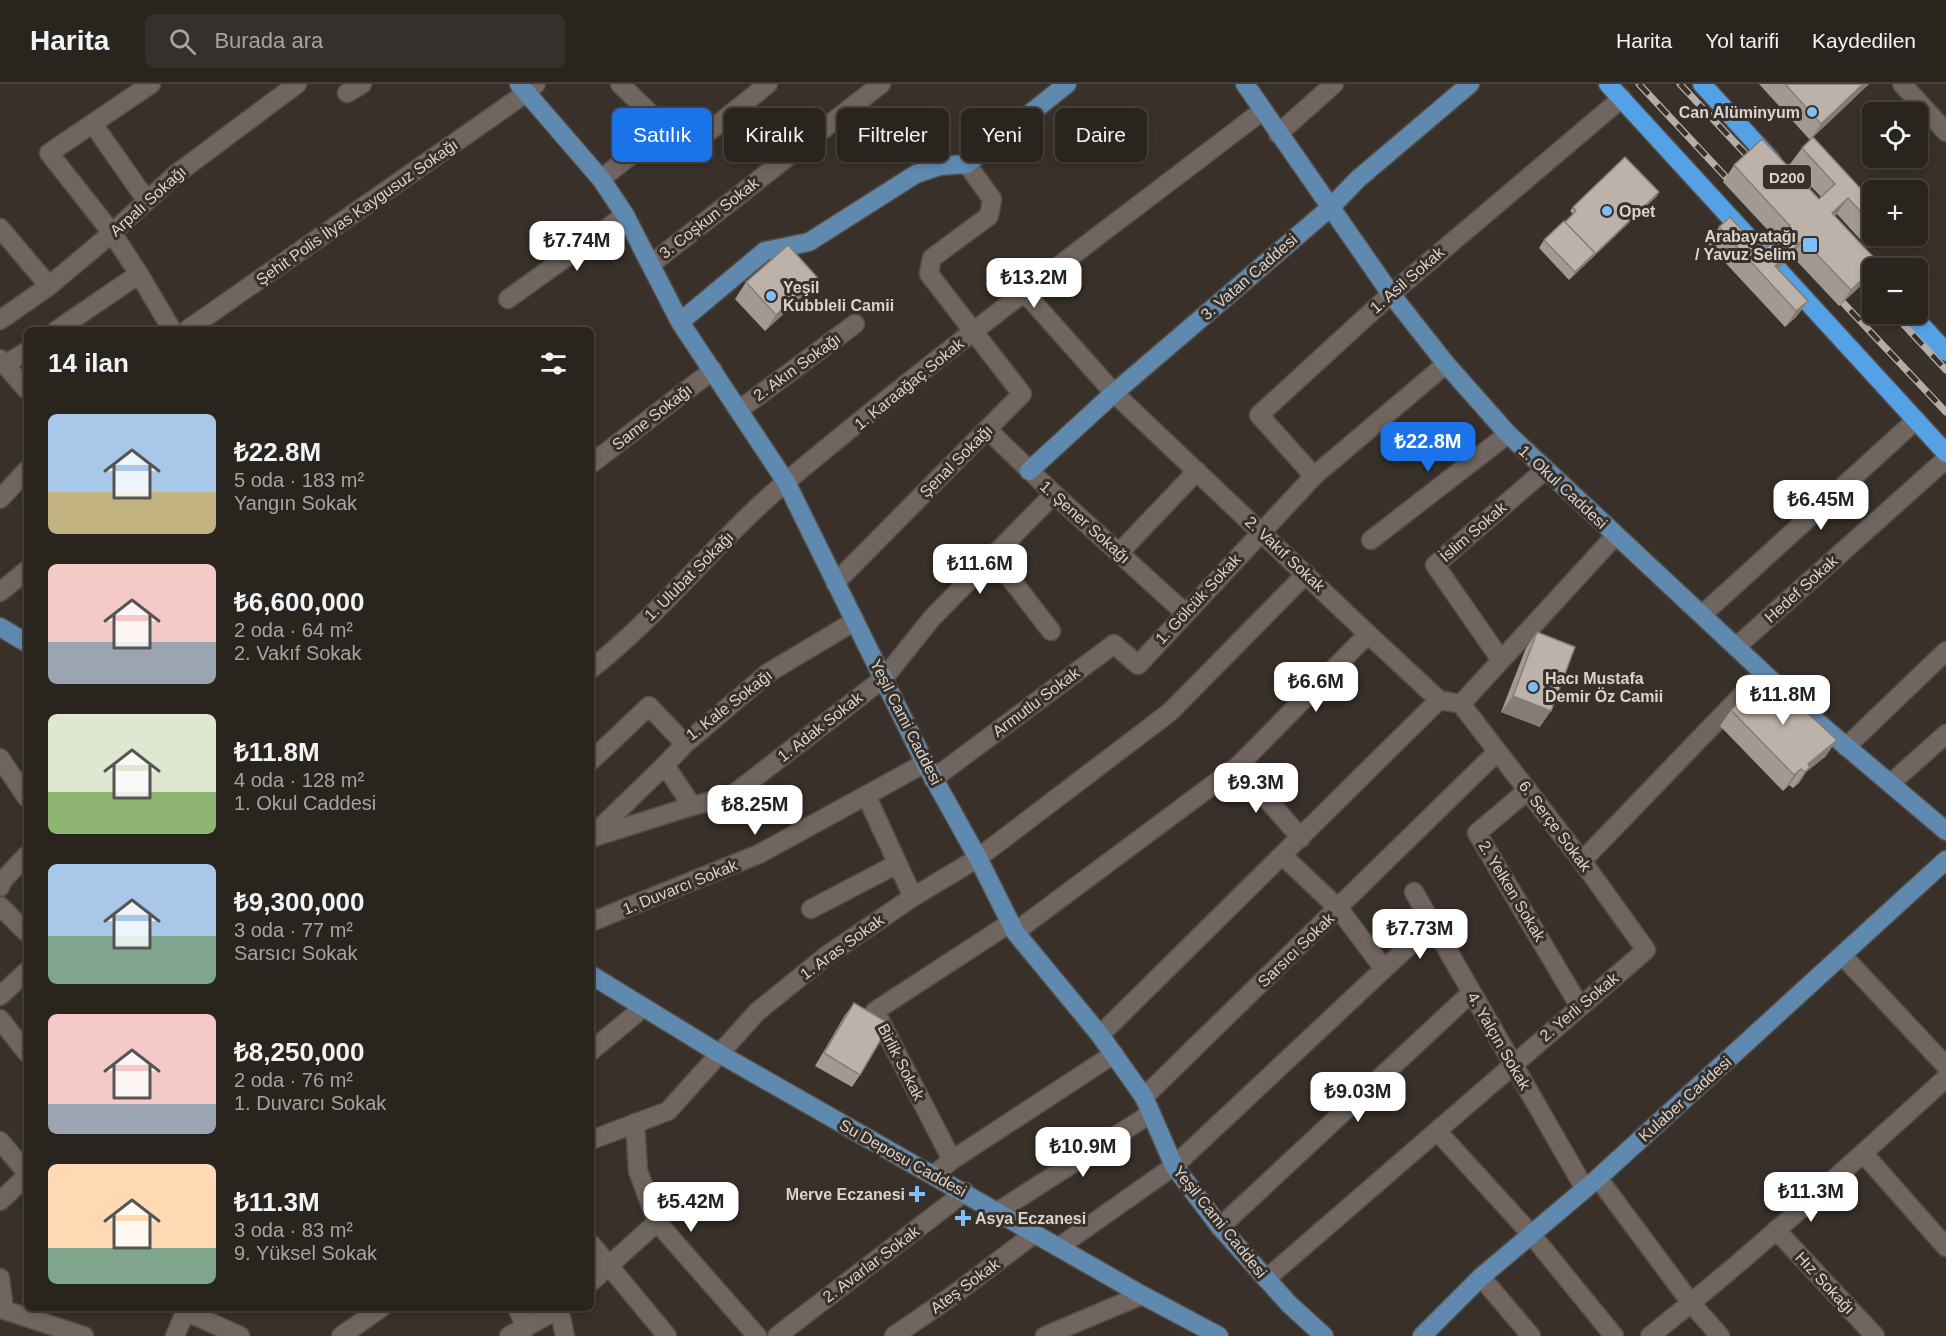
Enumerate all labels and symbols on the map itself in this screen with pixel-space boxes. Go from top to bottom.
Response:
place label: Can Alüminyum [1679,104,1800,121]
marker: Can Alüminyum [1805,105,1819,119]
street label: Şehit Polis İlyas Kaygusuz Sokağı [252,135,461,288]
street label: Arpalı Sokağı [107,163,189,239]
road number: D200 [1763,165,1811,189]
street label: 3. Coşkun Sokak [656,173,763,262]
place label: Opet [1619,203,1656,220]
marker: Opet [1600,204,1614,218]
pin: ₺7.74M [528,221,626,272]
place label: Arabayatağı / Yavuz Selim [1695,228,1796,263]
street label: 3. Vatan Caddesi [1198,231,1300,323]
marker: Arabayatağı / Yavuz Selim [1801,236,1819,254]
street label: 1. Asil Sokak [1367,243,1448,316]
pin: ₺13.2M [985,258,1083,309]
place label: Yeşil Kubbleli Camii [783,279,894,314]
marker: Yeşil Kubbleli Camii [764,289,778,303]
street label: 2. Akın Sokağı [750,330,844,404]
street label: 1. Karaağaç Sokak [851,334,968,433]
street label: Same Sokağı [609,381,695,453]
street label: Şenal Sokağı [916,421,996,501]
pin: ₺22.8M [1379,422,1477,473]
street label: 1. Okul Caddesi [1516,442,1610,532]
street label: 1. Şener Sokağı [1037,477,1133,567]
pin: ₺6.45M [1772,480,1870,531]
street label: İslim Sokak [1436,497,1510,565]
street label: 2. Vakıf Sokak [1242,513,1329,596]
street label: 1. Ulubat Sokağı [641,528,737,624]
pin: ₺11.6M [931,544,1029,595]
street label: 1. Gölcük Sokak [1152,550,1245,647]
street label: Hedef Sokak [1761,551,1841,626]
street label: Yeşil Cami Caddesi [867,657,945,787]
pin: ₺6.6M [1274,662,1358,713]
street label: Armutlu Sokak [989,663,1083,740]
street label: 1. Kale Sokağı [683,666,775,744]
place label: Hacı Mustafa Demir Öz Camii [1545,670,1663,705]
pin: ₺11.8M [1734,675,1832,726]
marker: Hacı Mustafa Demir Öz Camii [1526,680,1540,694]
street label: 1. Adak Sokak [774,688,866,765]
pin: ₺9.3M [1214,763,1298,814]
street label: 6. Serçe Sokak [1516,778,1595,875]
pin: ₺8.25M [706,785,804,836]
street label: 2. Yelken Sokak [1475,838,1549,945]
street label: 1. Duvarcı Sokak [620,856,741,918]
street label: Sarsıcı Sokak [1255,909,1338,990]
pin: ₺7.73M [1371,909,1469,960]
street label: 1. Aras Sokak [797,911,888,983]
street label: 2. Yerli Sokak [1536,969,1622,1045]
street label: 4. Yalçın Sokak [1464,989,1534,1094]
street label: Birlik Sokak [874,1021,928,1104]
street label: Kulaber Caddesi [1635,1053,1735,1145]
pin: ₺9.03M [1309,1072,1407,1123]
street label: Su Deposu Caddesi [837,1116,969,1200]
pin: ₺10.9M [1034,1127,1132,1178]
street label: Yeşil Cami Caddesi [1170,1163,1270,1281]
pin: ₺11.3M [1762,1172,1860,1223]
pin: ₺5.42M [642,1182,740,1233]
place label: Merve Eczanesi [786,1186,905,1203]
marker: Merve Eczanesi [910,1187,924,1201]
place label: Asya Eczanesi [975,1210,1086,1227]
marker: Asya Eczanesi [956,1211,970,1225]
street label: 2. Avarlar Sokak [819,1222,923,1306]
street label: Hız Sokağı [1792,1249,1858,1317]
street label: Ateş Sokak [927,1255,1004,1317]

